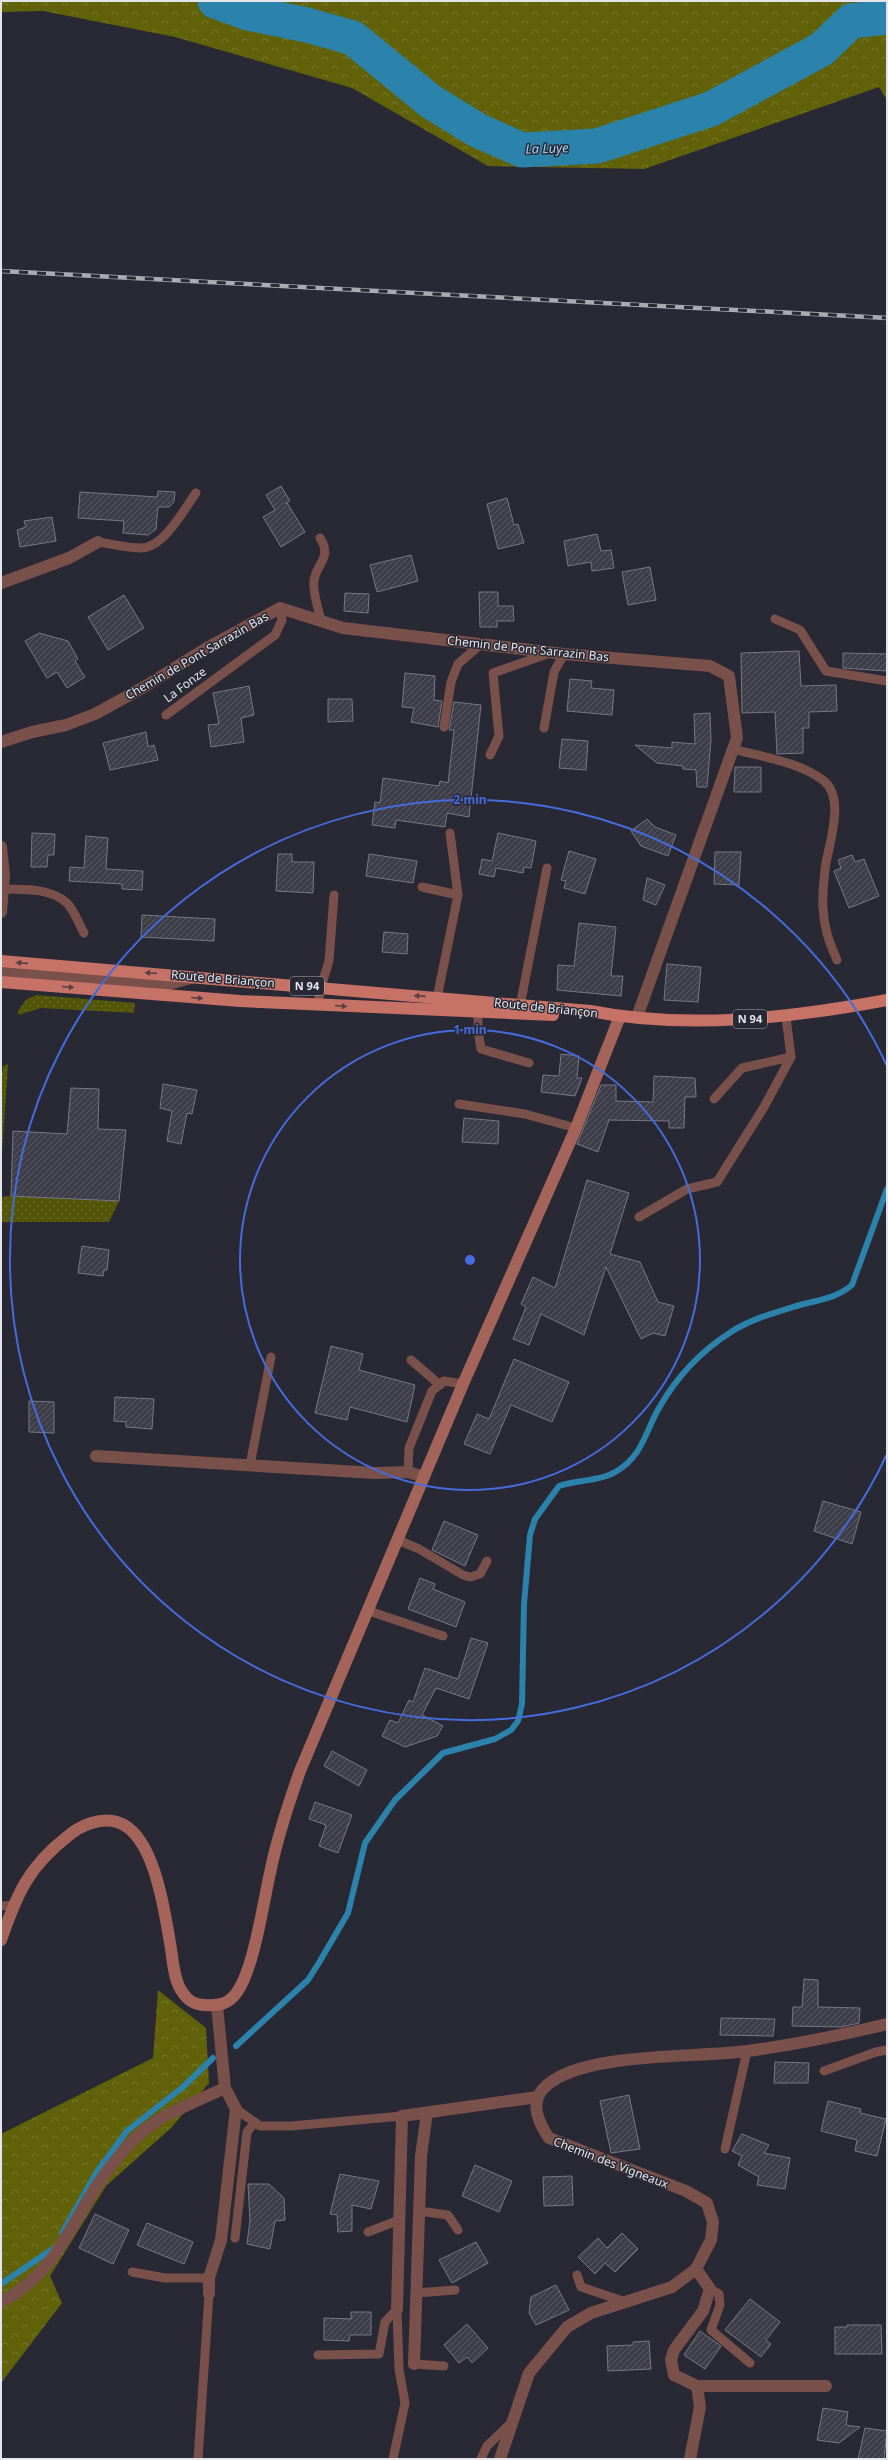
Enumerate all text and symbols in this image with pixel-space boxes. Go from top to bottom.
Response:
water label: La Luye [525,138,569,158]
street label: Chemin de Pont Sarrazin Bas [122,607,272,704]
street label: Chemin de Pont Sarrazin Bas [446,632,610,665]
street label: La Fonze [160,663,210,706]
text: 2 min [453,791,487,808]
one-way arrow [16,960,28,966]
street label: Route de Briançon [170,965,276,992]
one-way arrow [145,969,157,976]
road number: N 94 [290,977,324,995]
one-way arrow [62,984,74,991]
one-way arrow [414,993,426,999]
one-way arrow [191,994,203,1001]
street label: Route de Briançon [493,994,599,1021]
one-way arrow [335,1002,347,1009]
road number: N 94 [733,1010,767,1028]
text: 1 min [453,1021,487,1038]
centre of rings [463,1253,477,1267]
street label: Chemin des Vigneaux [551,2133,672,2193]

